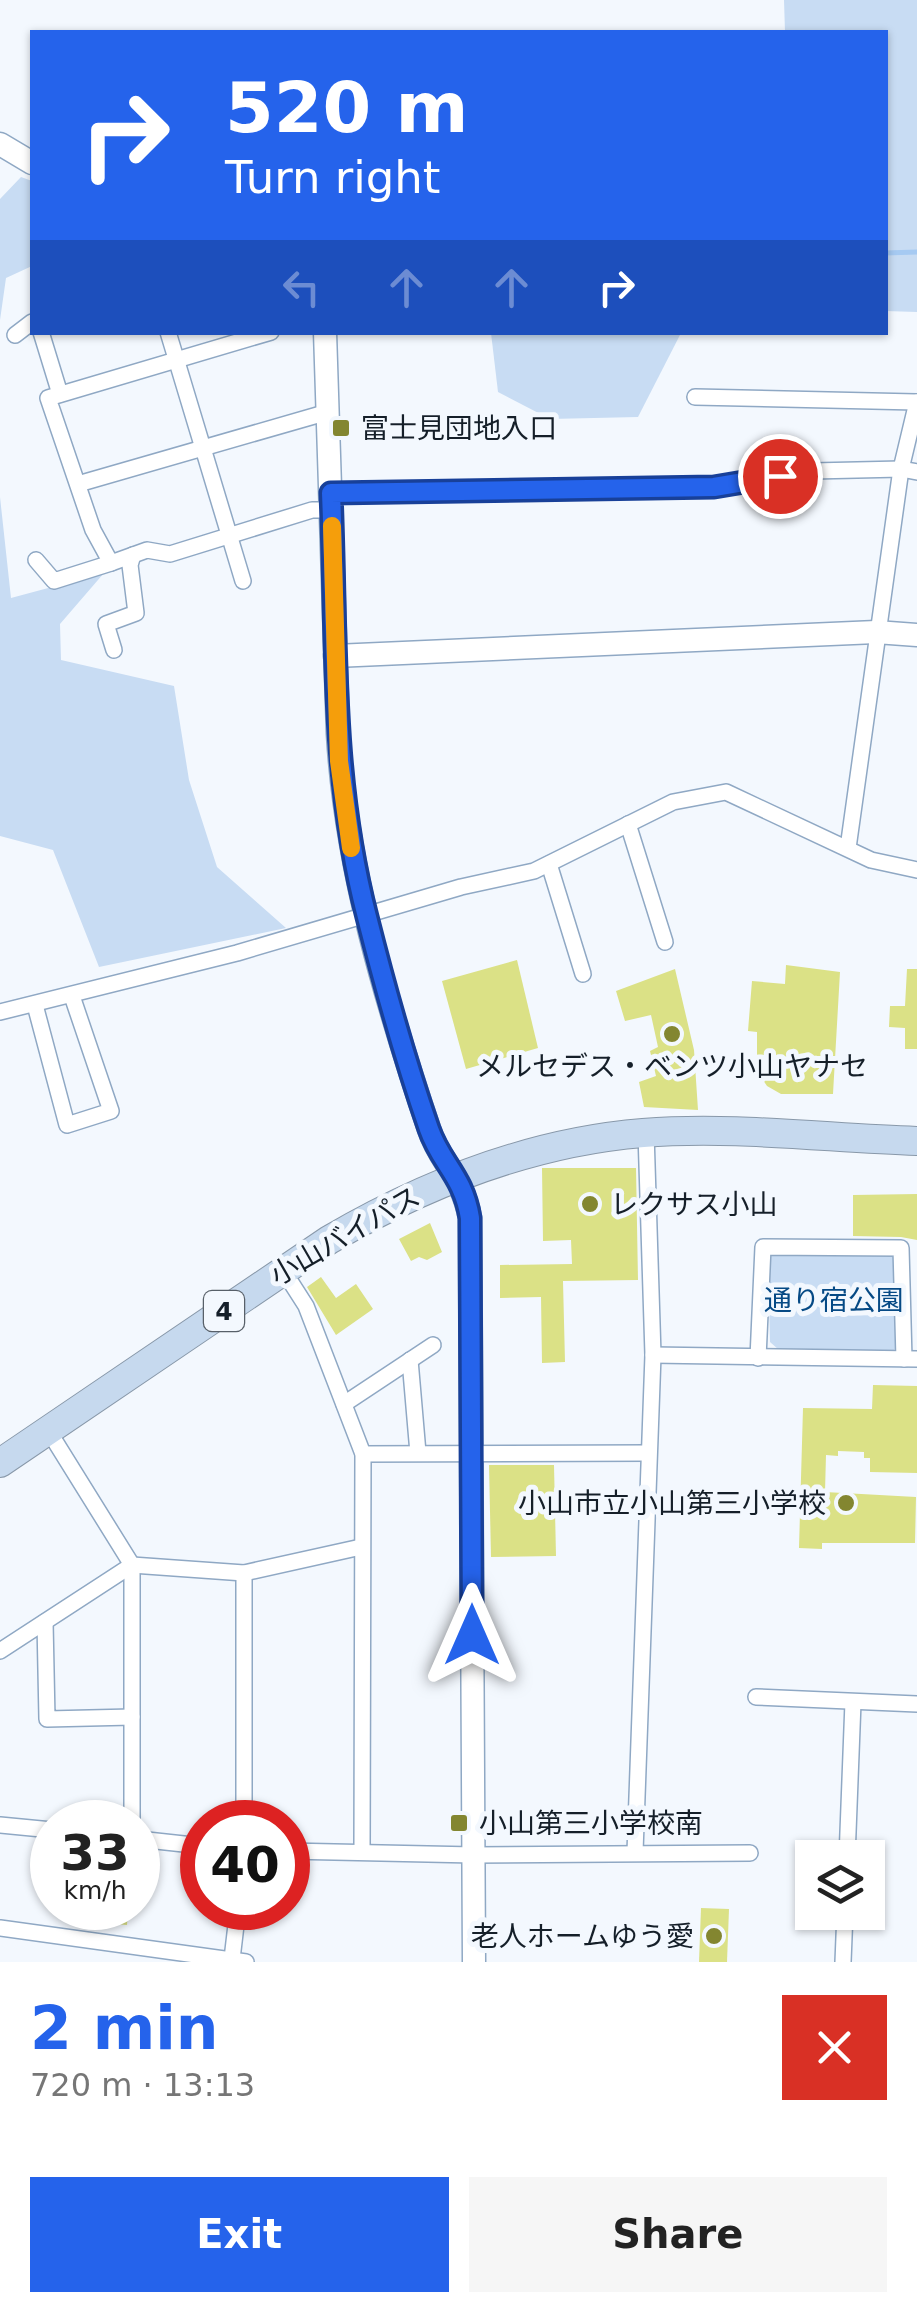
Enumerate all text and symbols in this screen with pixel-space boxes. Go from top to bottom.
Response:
text: 520 m [225,67,468,149]
icon: right [60,70,190,200]
text: Turn right [225,151,440,204]
icon: left [274,260,329,315]
icon: ahead [379,260,434,315]
icon: ahead [484,260,539,315]
icon: right [589,260,644,315]
place label: 富士見団地入口 [361,412,557,445]
marker: 富士見団地入口 [330,417,352,439]
pin [738,434,823,519]
icon: arrive [753,449,808,504]
marker: メルセデス・ベンツ小山ヤナセ [661,1023,683,1045]
place label: メルセデス・ベンツ小山ヤナセ [476,1050,868,1083]
street label: 小山バイパス [264,1180,426,1292]
place label: レクサス小山 [610,1188,777,1221]
marker: レクサス小山 [579,1193,601,1215]
park label: 通り宿公園 [764,1284,904,1317]
road number: 4 [204,1291,244,1331]
place label: 小山市立小山第三小学校 [518,1487,826,1520]
marker: 小山市立小山第三小学校 [835,1492,857,1514]
position arrow [420,1583,524,1687]
speed limit sign: 40 [180,1800,310,1930]
place label: 小山第三小学校南 [479,1807,703,1840]
marker: 小山第三小学校南 [448,1812,470,1834]
text: 33 [60,1824,130,1882]
map controls [795,1840,885,1930]
button: layers [795,1840,885,1930]
text: km/h [63,1876,127,1905]
place label: 老人ホームゆう愛 [471,1920,694,1953]
marker: 老人ホームゆう愛 [703,1925,725,1947]
text: 2 min [30,1993,218,2063]
button: close [782,1995,887,2100]
text: 720 m · 13:13 [30,2066,255,2104]
button: Exit [30,2177,449,2292]
button: Share [469,2177,887,2292]

